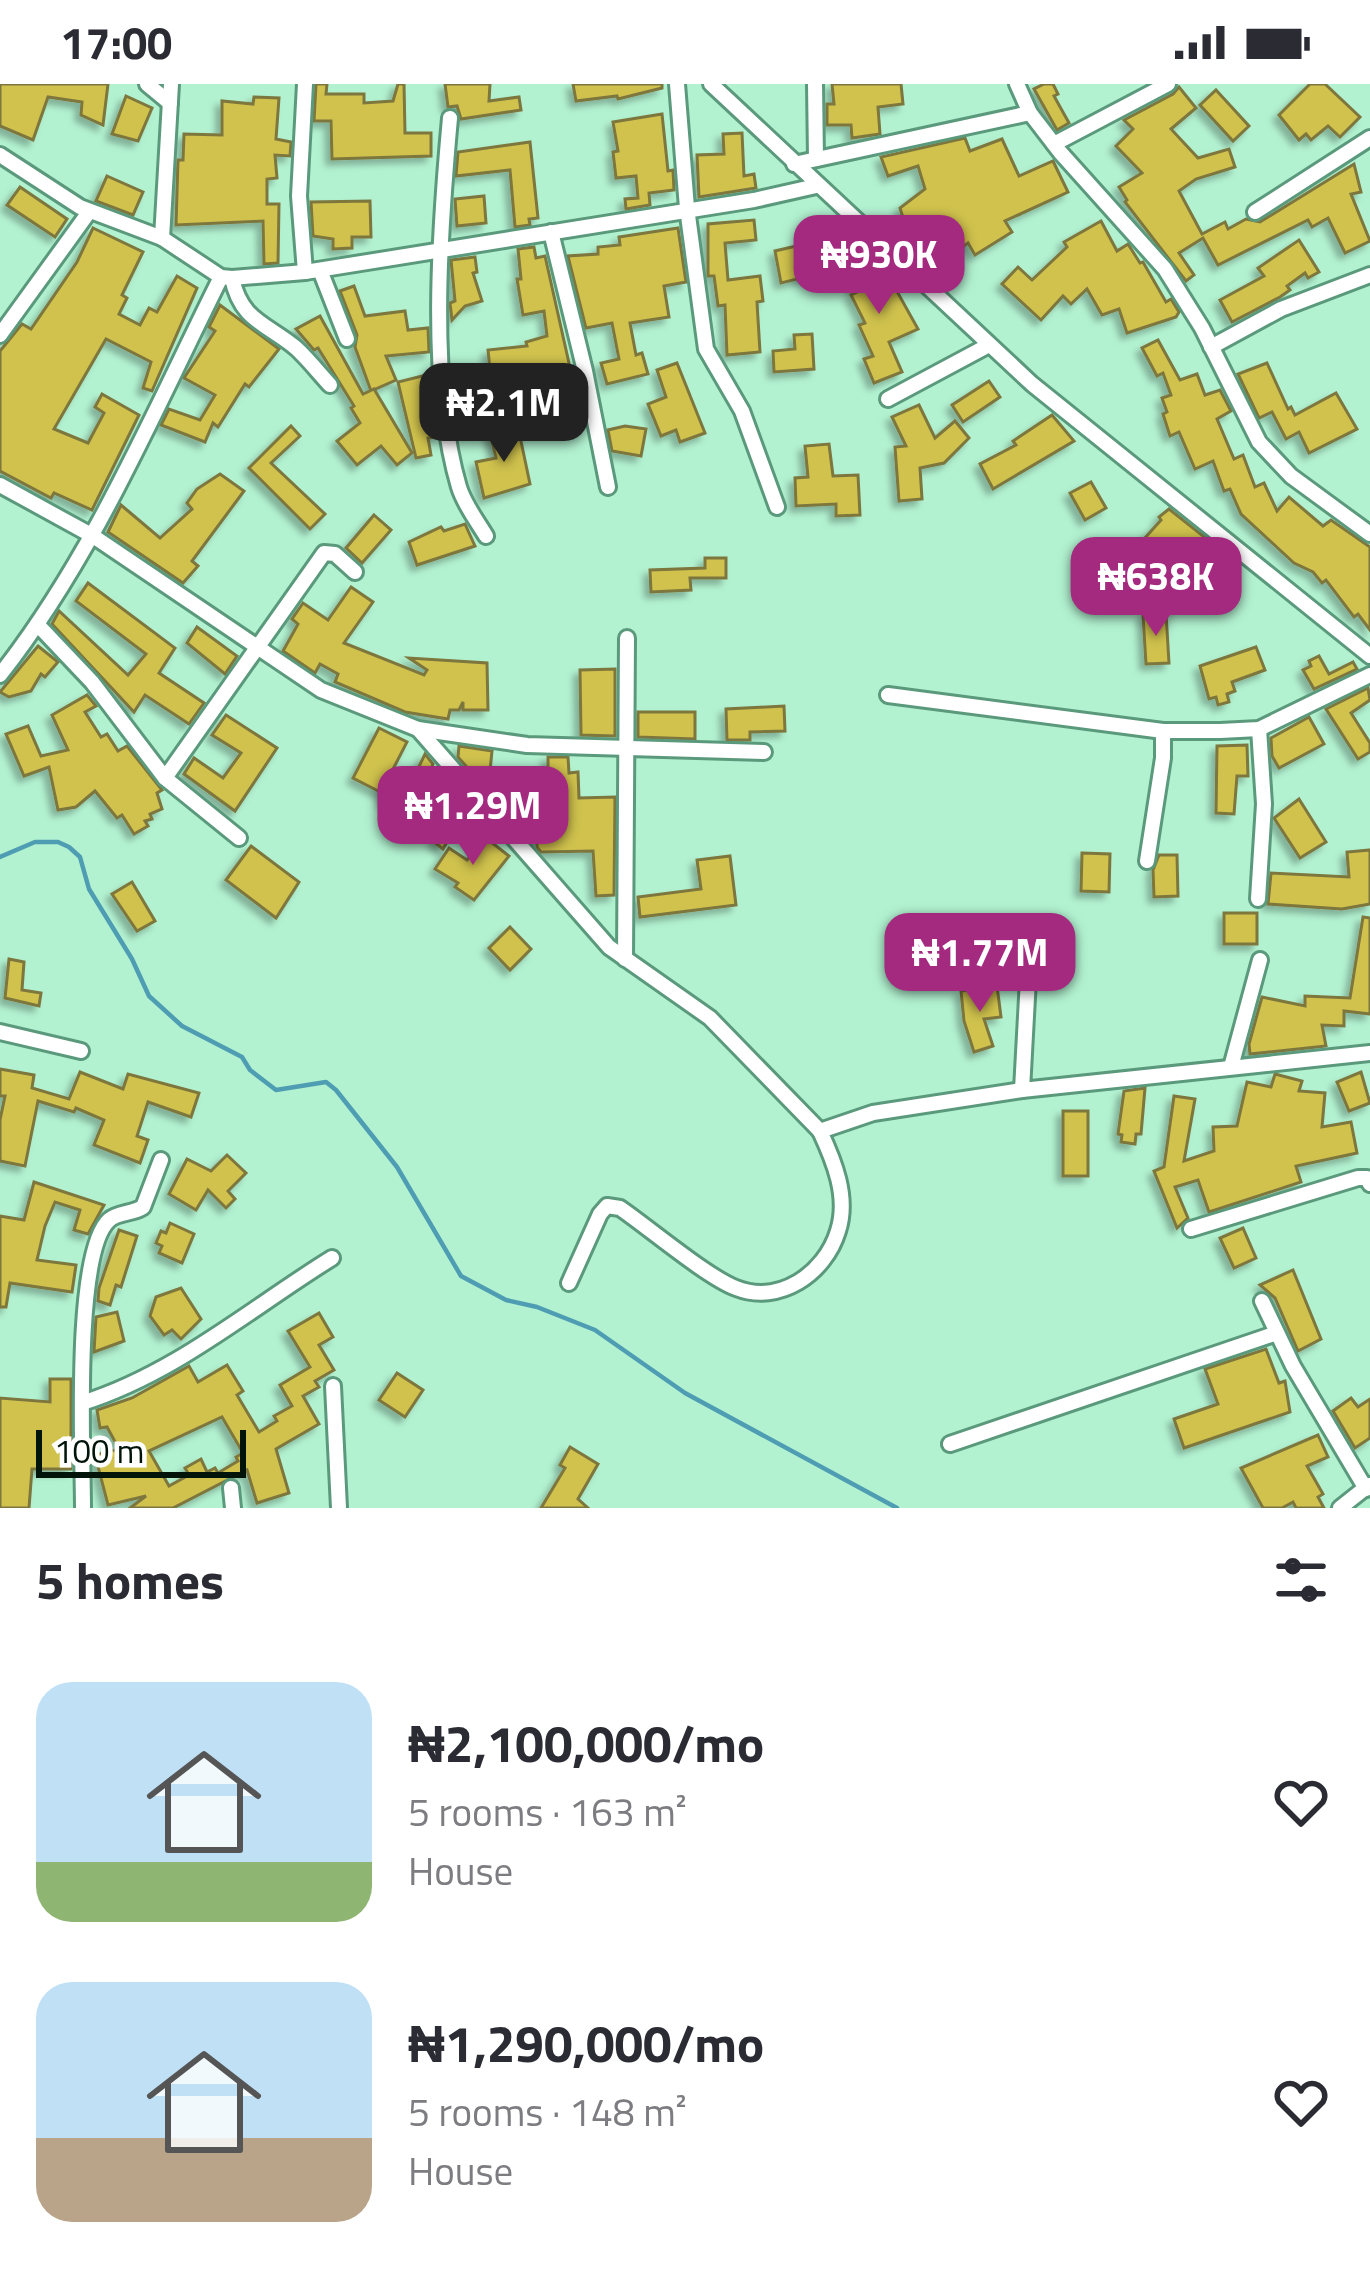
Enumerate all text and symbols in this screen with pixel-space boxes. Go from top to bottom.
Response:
text: 17:00 [60,8,172,76]
pin: ₦930K [795,215,963,317]
text: ₦930K [821,224,937,283]
pin: ₦2.1M [420,363,588,465]
text: ₦2.1M [446,372,562,431]
pin: ₦638K [1072,537,1240,639]
text: ₦638K [1098,546,1214,605]
pin: ₦1.29M [375,766,571,868]
text: ₦1.29M [404,775,542,834]
pin: ₦1.77M [882,913,1078,1015]
text: ₦1.77M [911,922,1049,981]
scale bar [36,1424,246,1477]
text: 100 m [54,1426,144,1476]
text: 5 homes [36,1541,224,1619]
icon: filters [1268,1547,1334,1613]
text: ₦2,100,000/mo [408,1704,764,1782]
icon: home [132,1730,276,1874]
icon: heart [1268,1769,1334,1835]
text: 5 rooms · 163 m² [408,1782,687,1841]
text: House [408,1841,513,1900]
text: ₦1,290,000/mo [408,2004,764,2082]
icon: home [132,2030,276,2174]
icon: heart [1268,2069,1334,2135]
text: 5 rooms · 148 m² [408,2082,687,2141]
text: House [408,2141,513,2200]

